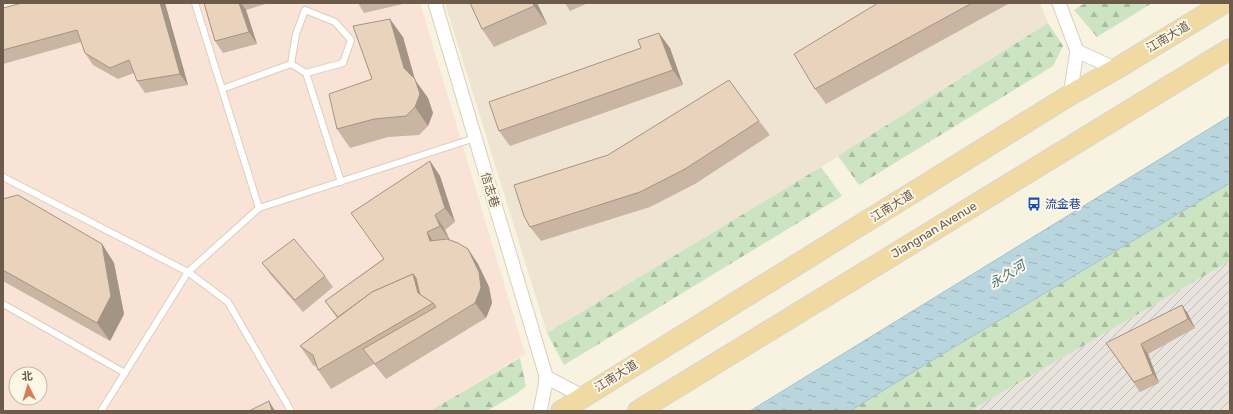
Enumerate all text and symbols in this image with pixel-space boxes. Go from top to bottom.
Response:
street label: 江南大道 [1144,19,1192,55]
street label: 信志巷 [478,171,502,209]
street label: 江南大道 [868,187,916,225]
bus stop icon: 流金巷 [1026,196,1042,212]
place label: 流金巷 [1045,197,1081,211]
street label: Jiangnan Avenue [889,199,980,261]
water label: 永久河 [987,256,1030,291]
street label: 江南大道 [592,357,640,395]
north arrow [8,366,48,406]
text: 北 [21,370,33,383]

